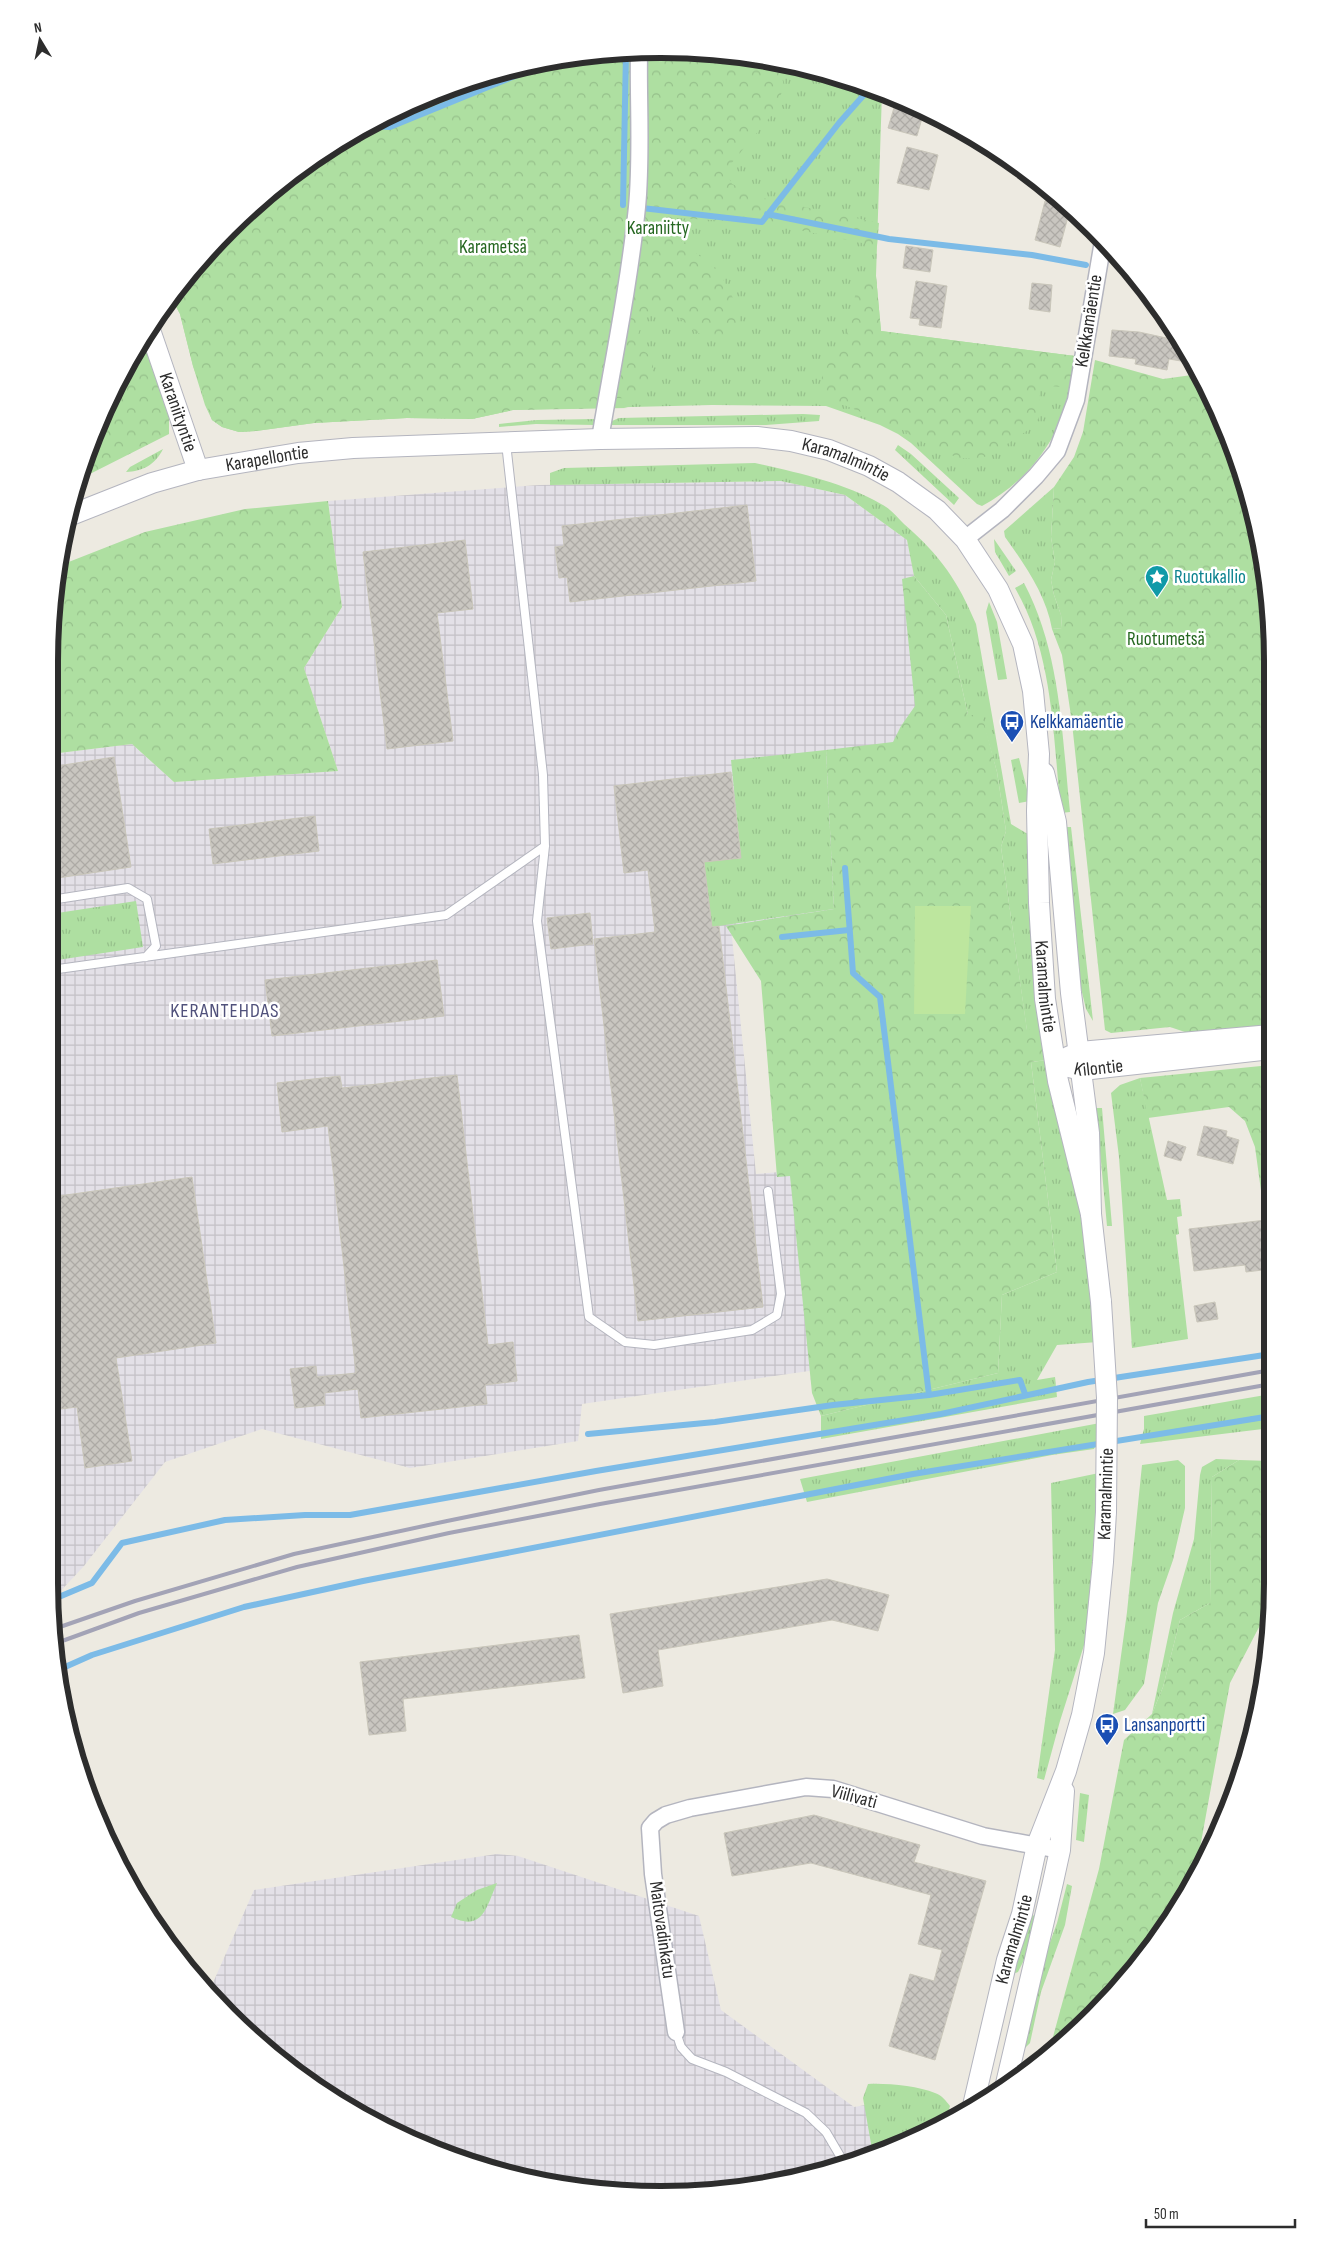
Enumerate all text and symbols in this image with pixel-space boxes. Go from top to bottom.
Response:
north arrow [15,15,65,65]
text: N [33,19,43,37]
park label: Karaniitty [627,217,690,240]
park label: Karametsä [459,236,527,259]
street label: Kelkkamäentie [1070,273,1108,369]
street label: Karaniityntie [154,370,202,455]
street label: Karamalmintie [800,433,894,487]
street label: Karapellontie [224,441,310,477]
place icon: Ruotukallio [1144,564,1170,598]
place label: Ruotukallio [1174,566,1246,589]
park label: Ruotumetsä [1127,628,1205,651]
bus stop icon: Kelkkamäentie [999,709,1025,743]
place label: Kelkkamäentie [1030,711,1124,734]
street label: Karamalmintie [1030,940,1062,1034]
district label: KERANTEHDAS [170,999,280,1023]
street label: Kilontie [1072,1054,1124,1081]
street label: Karamalmintie [1093,1447,1119,1541]
bus stop icon: Lansanportti [1094,1712,1120,1746]
place label: Lansanportti [1124,1714,1205,1737]
street label: Viilivati [828,1780,880,1814]
street label: Maitovadinkatu [644,1880,680,1980]
street label: Karamalmintie [990,1892,1037,1986]
scale bar [1146,2196,1295,2228]
text: 50 m [1154,2205,1179,2224]

